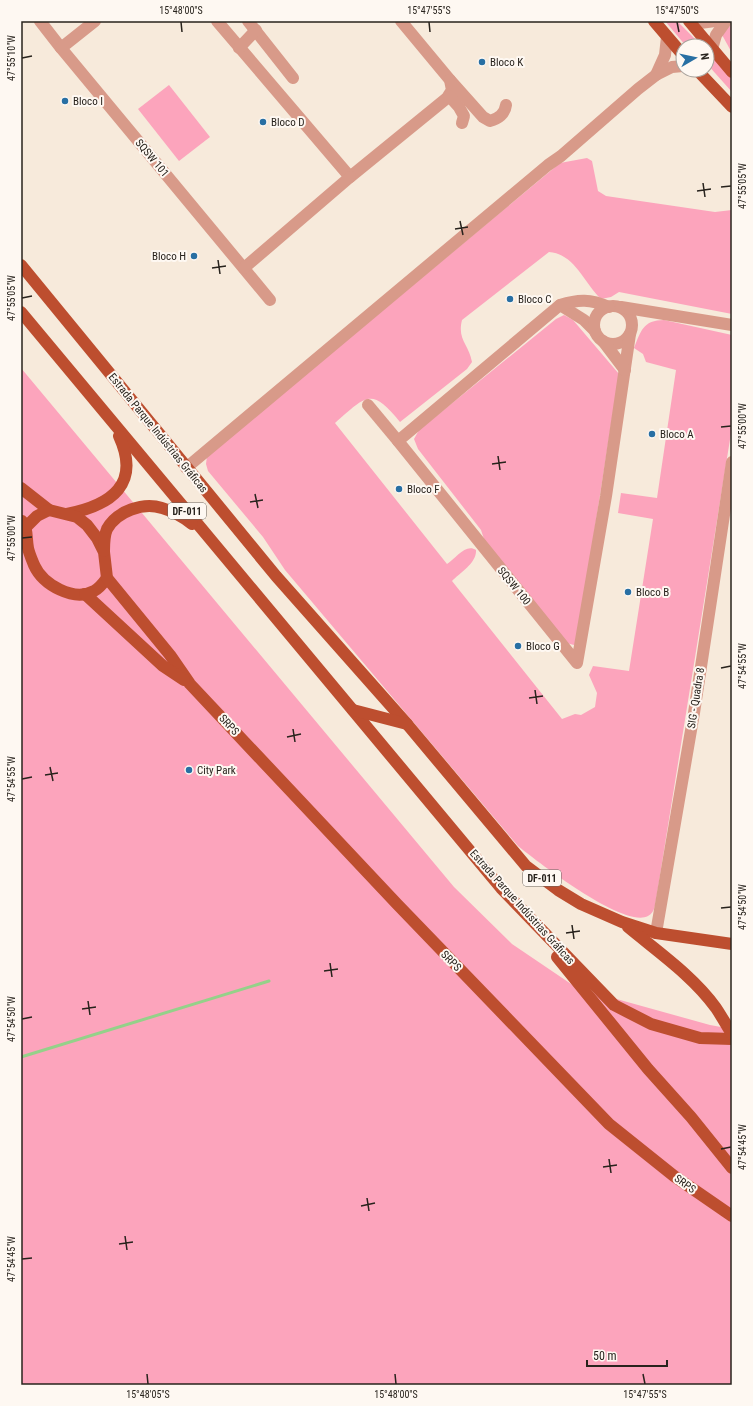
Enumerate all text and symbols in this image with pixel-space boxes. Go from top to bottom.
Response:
text: 15°48'00"S [159,5,203,16]
text: 15°47'55"S [407,5,451,16]
text: 15°47'50"S [655,5,699,16]
text: 47°55'10"W [6,35,17,81]
north arrow [675,38,715,78]
text: N [697,52,711,61]
place label: Bloco K [490,56,523,69]
marker: Bloco K [477,57,487,67]
place label: Bloco I [73,95,103,108]
marker: Bloco I [60,96,70,106]
place label: Bloco D [271,116,304,129]
marker: Bloco D [258,117,268,127]
street label: SQSW 101 [132,137,172,179]
text: 47°55'05"W [737,163,748,209]
place label: Bloco H [152,250,186,263]
marker: Bloco H [189,251,199,261]
text: 47°55'05"W [6,275,17,321]
place label: Bloco C [518,293,551,306]
marker: Bloco C [505,294,515,304]
street label: Estrada Parque Indústrias Gráficas [106,371,210,495]
text: 47°55'00"W [737,403,748,449]
place label: Bloco A [660,428,694,441]
marker: Bloco A [647,429,657,439]
place label: Bloco F [407,483,439,496]
marker: Bloco F [394,484,404,494]
road number: DF-011 [168,503,206,519]
text: 47°55'00"W [6,515,17,561]
street label: SQSW 100 [495,564,533,608]
place label: Bloco B [636,586,669,599]
marker: Bloco B [623,587,633,597]
place label: Bloco G [526,640,560,653]
marker: Bloco G [513,641,523,651]
text: 47°54'55"W [737,643,748,689]
street label: SIG - Quadra 8 [685,666,707,730]
street label: SRPS [216,712,242,738]
text: 47°54'55"W [6,756,17,802]
place label: City Park [197,764,236,777]
marker: City Park [184,765,194,775]
street label: Estrada Parque Indústrias Gráficas [467,847,577,967]
road number: DF-011 [523,870,561,886]
text: 47°54'50"W [737,884,748,930]
street label: SRPS [438,948,464,974]
text: 47°54'50"W [6,996,17,1042]
text: 47°54'45"W [737,1124,748,1170]
street label: SRPS [672,1172,699,1196]
text: 47°54'45"W [6,1236,17,1282]
scale bar [587,1342,667,1368]
text: 50 m [593,1349,617,1363]
text: 15°48'05"S [126,1389,170,1400]
text: 15°48'00"S [374,1389,418,1400]
text: 15°47'55"S [623,1389,667,1400]

